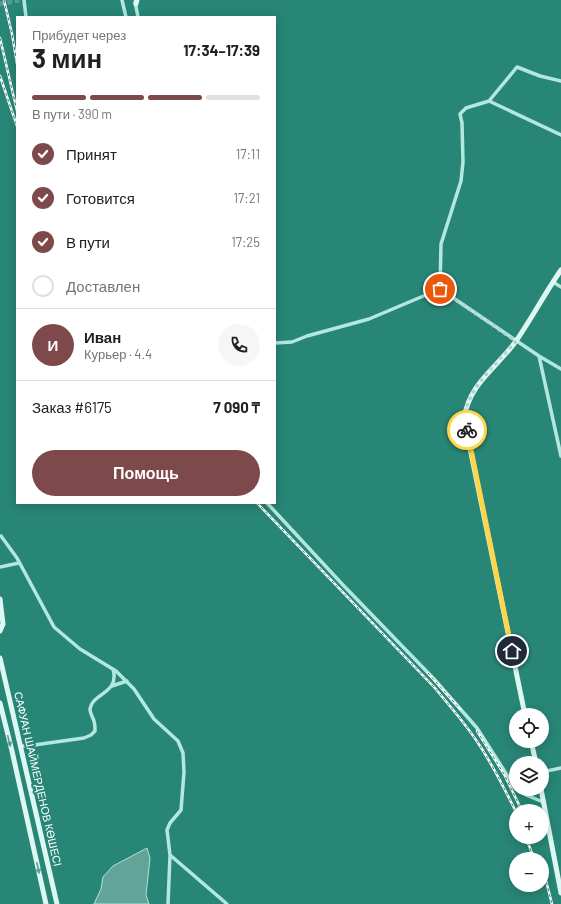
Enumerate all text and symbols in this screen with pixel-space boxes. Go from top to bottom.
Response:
text: Прибудет через [32,27,126,43]
text: 17:34–17:39 [183,41,260,59]
text: 3 мин [32,42,102,73]
text: В пути · 390 m [32,106,112,122]
icon: check [32,143,54,165]
text: Принят [66,145,117,163]
text: 17:11 [236,146,260,162]
icon: check [32,187,54,209]
text: Готовится [66,189,135,207]
text: 17:21 [234,190,260,206]
icon: check [32,231,54,253]
text: В пути [66,233,110,251]
text: 17:25 [231,234,260,250]
pin [423,272,457,306]
text: Доставлен [66,277,140,295]
icon: bag [429,278,451,300]
button: phone [218,324,260,366]
text: Иван [84,328,121,346]
text: И [48,336,58,354]
text: Курьер · 4.4 [84,346,152,362]
text: Заказ #6175 [32,398,112,416]
text: 7 090 ₸ [213,398,260,416]
courier [447,410,487,450]
icon: bike [456,419,478,441]
button: Помощь [32,450,260,496]
pin [495,634,529,668]
icon: home [501,640,523,662]
street label: САФУАН ШАЙМЕРДЕНОВ КӨШЕСІ [12,690,65,868]
map controls [509,708,549,892]
button: locate [509,708,549,748]
one-way arrow [7,735,13,747]
button: layers [509,756,549,796]
button: + [509,804,549,844]
button: − [509,852,549,892]
one-way arrow [35,861,41,874]

